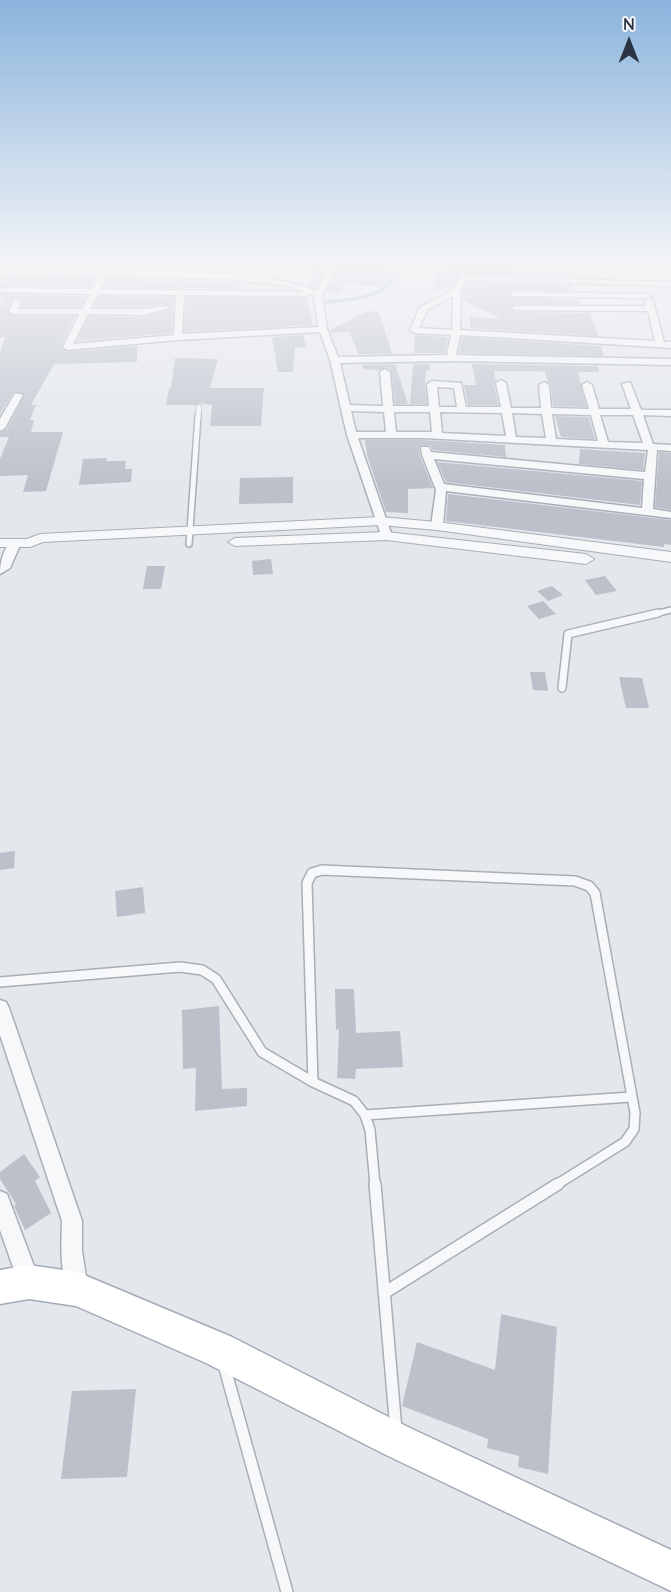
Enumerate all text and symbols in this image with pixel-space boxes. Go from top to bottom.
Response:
north arrow [599,12,659,72]
text: N [623,14,635,34]

